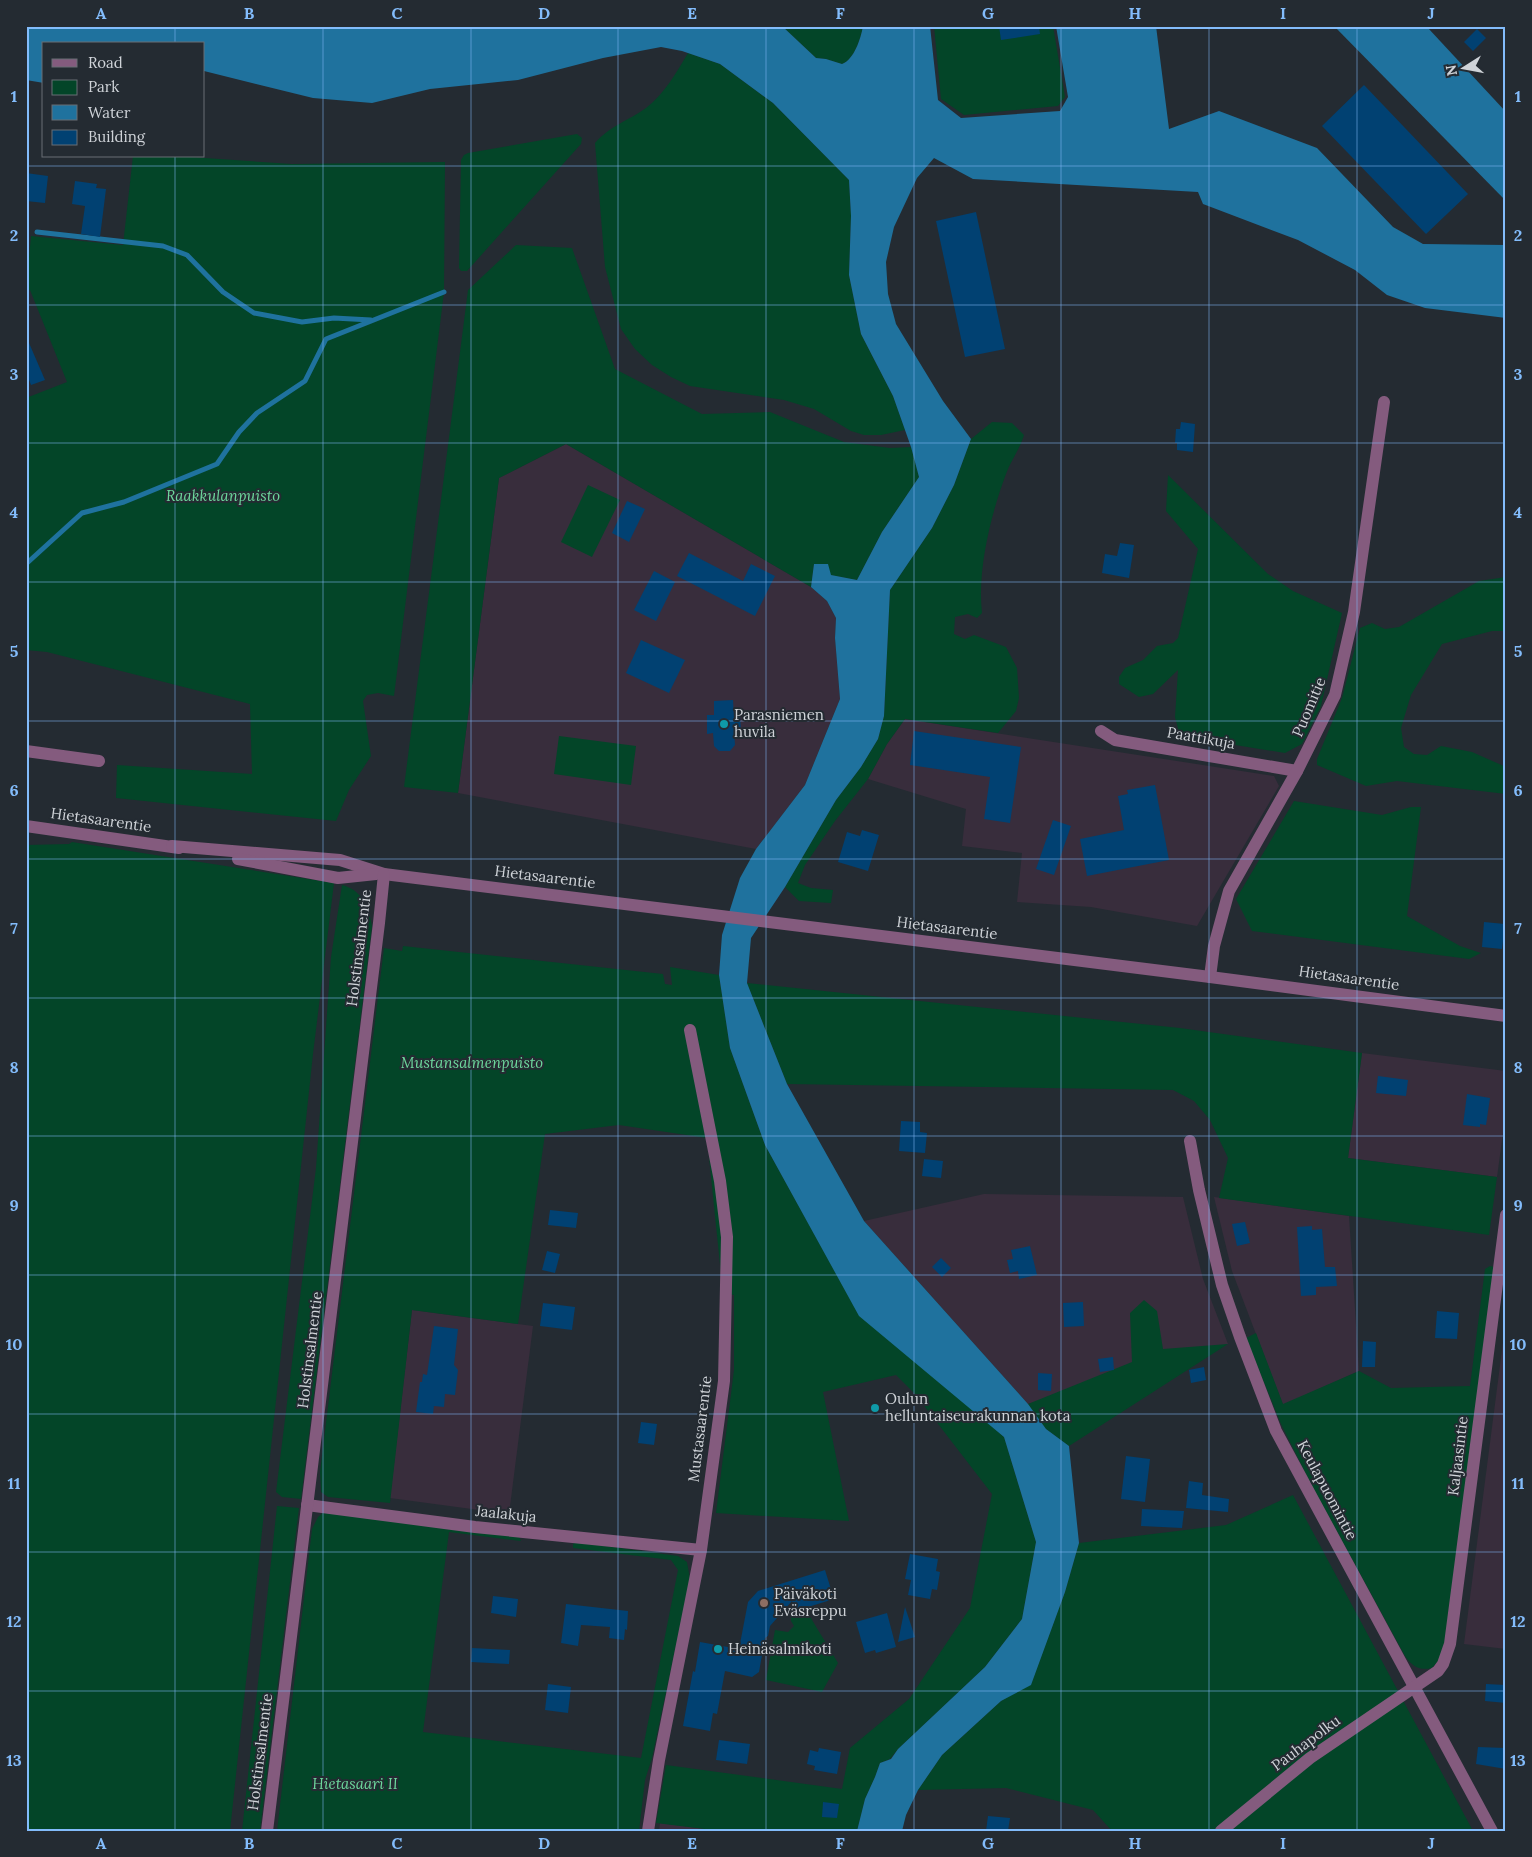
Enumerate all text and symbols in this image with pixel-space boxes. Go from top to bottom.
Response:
text: A [96,3,107,23]
text: B [244,3,255,23]
text: C [391,3,403,23]
text: D [538,3,550,23]
text: E [687,3,697,23]
text: F [835,3,845,23]
text: G [982,3,994,23]
text: H [1129,3,1142,23]
text: I [1280,3,1286,23]
text: J [1427,3,1435,23]
legend [42,42,205,158]
north arrow [1440,42,1490,92]
text: Road [88,53,123,72]
text: N [1441,63,1461,78]
text: Park [88,77,119,96]
text: 1 [11,86,17,106]
text: 1 [1515,86,1521,106]
text: Water [88,103,131,122]
text: Building [88,127,146,146]
text: 2 [10,225,18,245]
text: 2 [1514,225,1522,245]
text: 3 [10,364,19,384]
text: 3 [1514,364,1523,384]
park label: Raakkulanpuisto [166,486,280,505]
text: 4 [10,502,19,522]
text: 4 [1514,502,1523,522]
text: 5 [10,641,19,661]
text: 5 [1514,641,1523,661]
street label: Puomitie [1288,674,1330,739]
place label: Parasniemen huvila [734,705,824,741]
marker: Parasniemen huvila [718,718,730,730]
street label: Paattikuja [1165,722,1237,753]
text: 6 [9,780,19,800]
text: 6 [1513,780,1523,800]
street label: Hietasaarentie [50,803,153,836]
street label: Hietasaarentie [494,861,597,892]
street label: Holstinsalmentie [342,888,375,1008]
street label: Hietasaarentie [896,912,999,943]
text: 7 [10,918,18,938]
text: 7 [1514,918,1522,938]
street label: Hietasaarentie [1298,961,1401,994]
park label: Mustansalmenpuisto [401,1053,543,1072]
text: 8 [9,1057,19,1077]
text: 8 [1513,1057,1523,1077]
text: 9 [9,1195,19,1215]
text: 9 [1513,1195,1523,1215]
street label: Holstinsalmentie [293,1290,326,1410]
text: 10 [6,1334,22,1354]
text: 10 [1510,1334,1526,1354]
street label: Mustasaarentie [684,1375,715,1483]
place label: Oulun helluntaiseurakunnan kota [885,1389,1071,1425]
marker: Oulun helluntaiseurakunnan kota [869,1402,881,1414]
street label: Kaljaasintie [1443,1415,1472,1497]
street label: Keulapuomintie [1293,1437,1362,1543]
text: 11 [8,1473,21,1493]
text: 11 [1512,1473,1525,1493]
street label: Jaalakuja [474,1501,538,1526]
place label: Päiväkoti Eväsreppu [774,1584,847,1620]
marker: Päiväkoti Eväsreppu [758,1597,770,1609]
text: 12 [6,1611,22,1631]
text: 12 [1510,1611,1526,1631]
place label: Heinäsalmikoti [728,1639,832,1658]
marker: Heinäsalmikoti [712,1643,724,1655]
street label: Holstinsalmentie [243,1692,276,1812]
street label: Pauhapolku [1268,1711,1344,1775]
text: 13 [6,1750,22,1770]
text: 13 [1510,1750,1526,1770]
park label: Hietasaari II [312,1774,398,1793]
text: A [96,1833,107,1853]
text: B [244,1833,255,1853]
text: C [391,1833,403,1853]
text: D [538,1833,550,1853]
text: E [687,1833,697,1853]
text: F [835,1833,845,1853]
text: G [982,1833,994,1853]
text: H [1129,1833,1142,1853]
text: I [1280,1833,1286,1853]
text: J [1427,1833,1435,1853]

